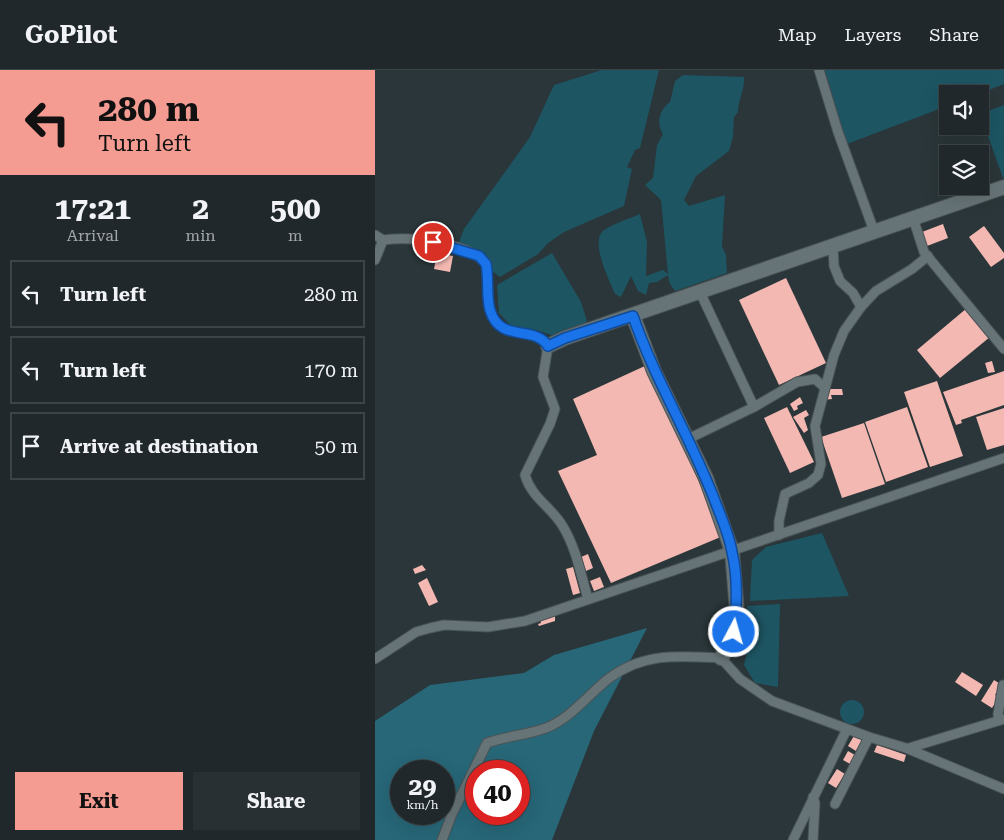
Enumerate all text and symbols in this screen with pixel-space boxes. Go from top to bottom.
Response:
text: GoPilot [25,21,117,49]
text: Map [778,24,817,45]
text: Layers [845,24,901,45]
text: Share [929,24,979,45]
map controls [939,85,989,195]
button: sound [939,85,989,135]
text: 280 m [98,89,199,130]
icon: left [15,90,80,155]
text: Turn left [98,131,191,156]
button: layers [939,145,989,195]
text: 17:21 [54,191,131,226]
text: 2 [192,191,209,226]
text: 500 [270,191,320,226]
pin [412,221,454,263]
text: Arrival [67,226,119,245]
text: min [186,226,216,245]
text: m [288,226,303,245]
icon: arrive [419,228,447,256]
icon: left [17,280,45,308]
text: Turn left [60,283,146,306]
text: 280 m [304,283,358,306]
icon: left [17,356,45,384]
text: Turn left [60,359,146,382]
text: 170 m [304,359,358,382]
icon: arrive [17,432,45,460]
text: Arrive at destination [60,435,258,458]
text: 50 m [315,435,358,458]
position arrow [707,605,759,657]
speed limit sign: 40 [465,760,530,825]
button: Exit [15,772,183,830]
button: Share [193,772,360,830]
text: 29 [408,772,437,801]
text: km/h [406,798,439,812]

